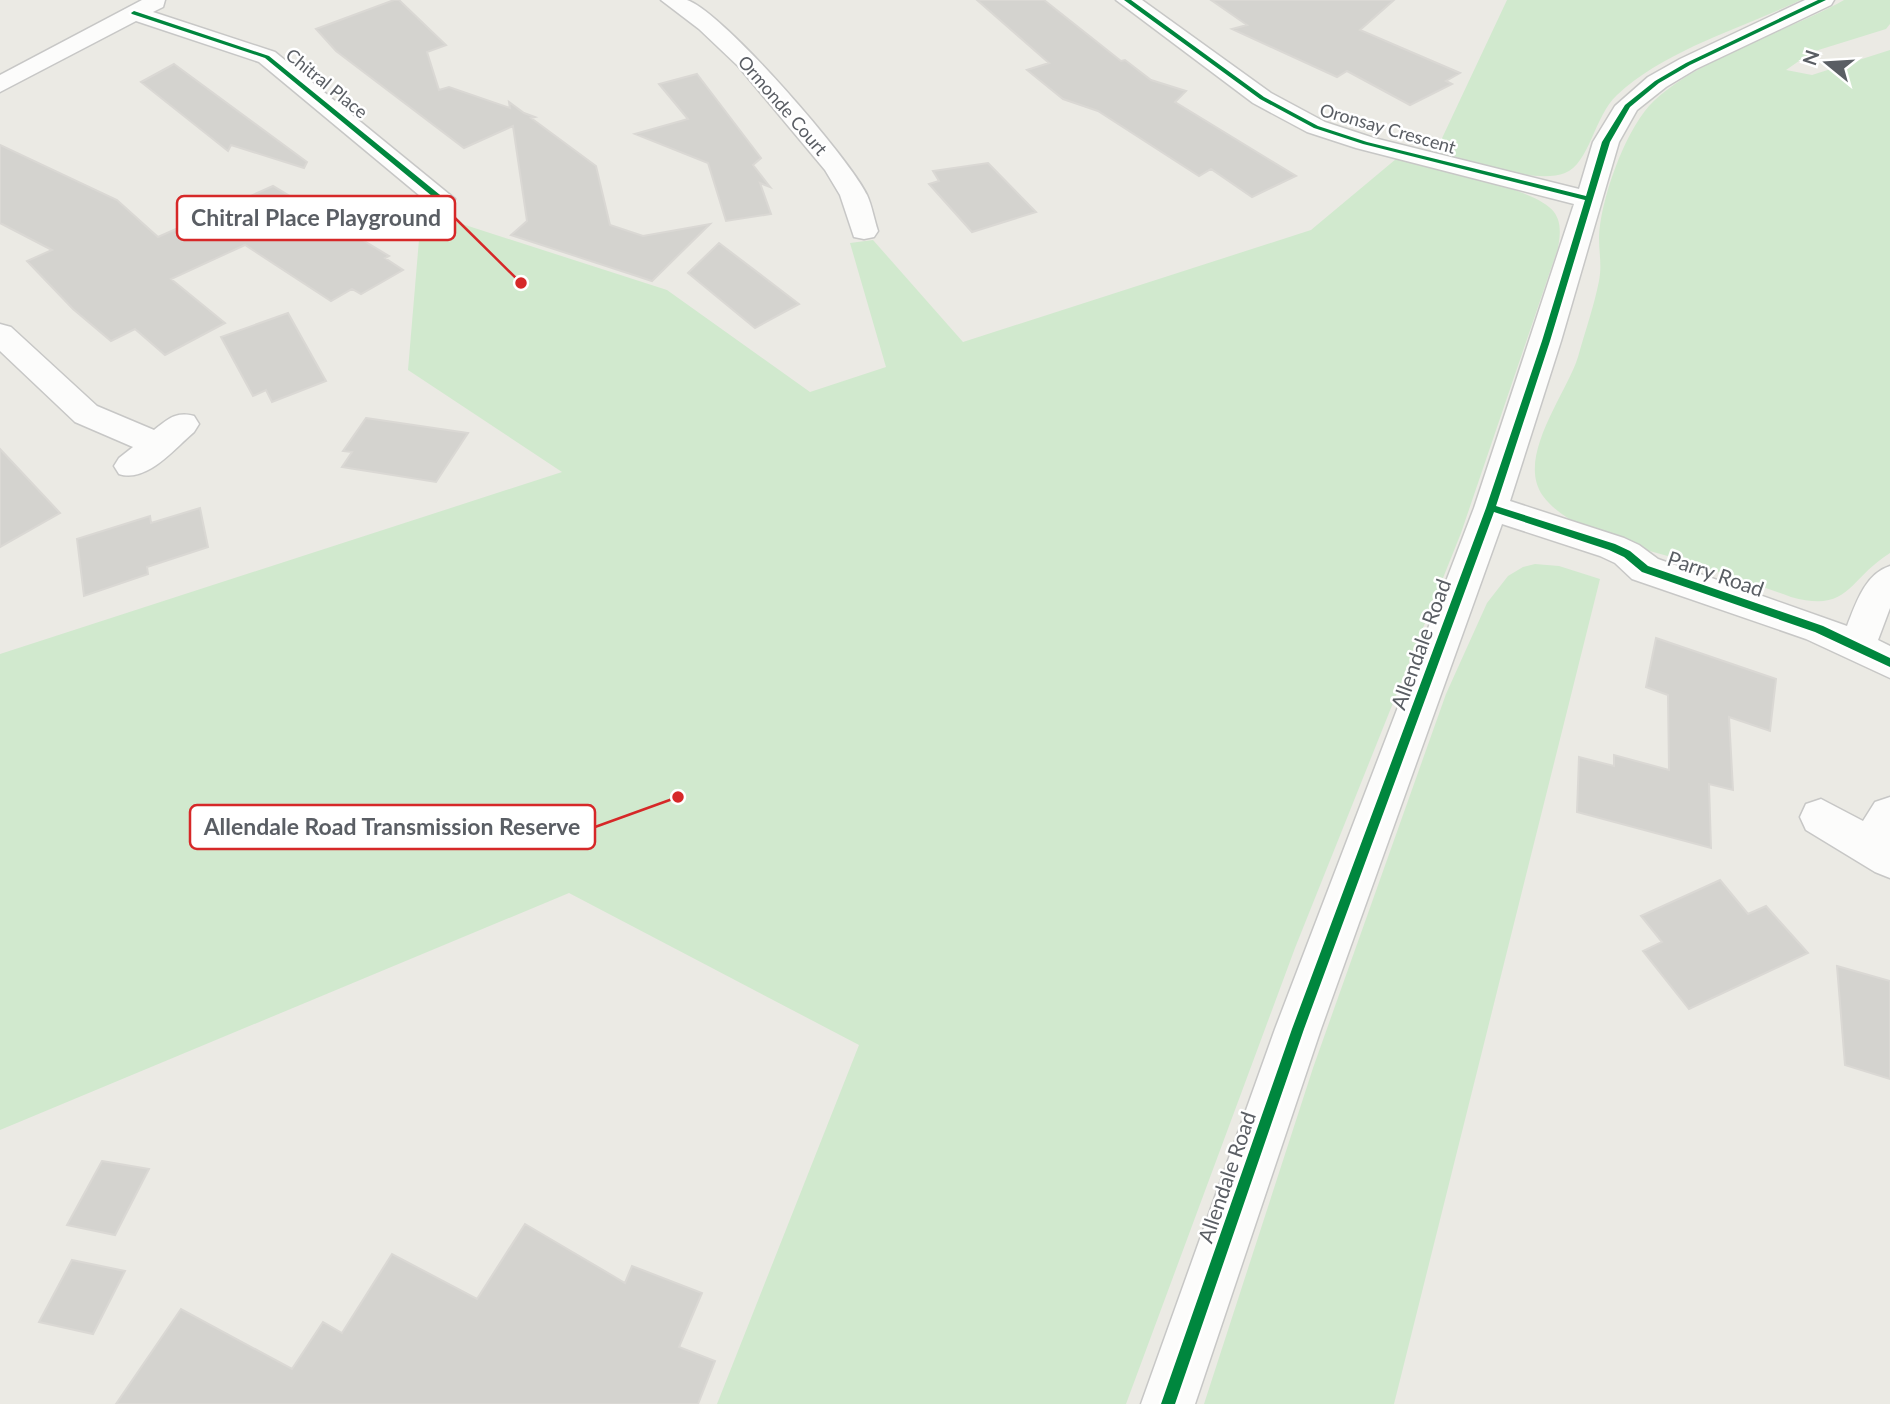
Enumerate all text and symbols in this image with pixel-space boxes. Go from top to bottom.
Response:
north arrow [1792,28,1862,98]
street label: Chitral Place [282,43,372,123]
text: N [1797,47,1824,68]
street label: Ormonde Court [734,51,833,160]
street label: Oronsay Crescent [1317,98,1459,158]
callout: Chitral Place Playground [177,196,455,240]
text: Chitral Place Playground [191,203,441,231]
street label: Parry Road [1665,545,1767,601]
street label: Allendale Road [1385,575,1455,713]
callout: Allendale Road Transmission Reserve [190,805,595,849]
text: Allendale Road Transmission Reserve [203,812,580,840]
street label: Allendale Road [1192,1108,1260,1246]

